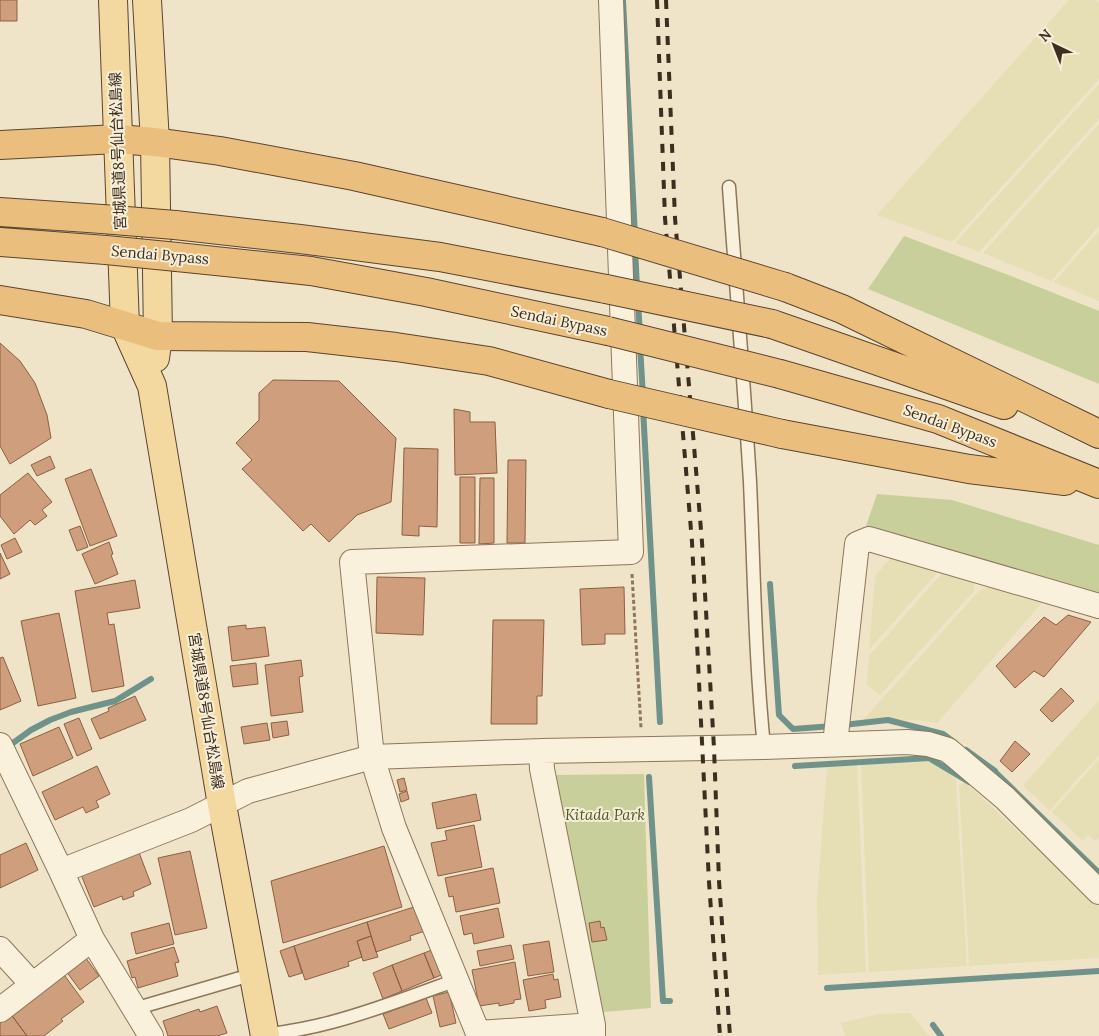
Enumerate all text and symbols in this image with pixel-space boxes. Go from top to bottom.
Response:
north arrow [1029,20,1079,70]
text: N [1035,25,1055,46]
street label: 宮城県道8号仙台松島線 [105,72,130,231]
street label: Sendai Bypass [110,241,210,268]
street label: Sendai Bypass [509,301,609,340]
street label: Sendai Bypass [901,400,1000,451]
street label: 宮城県道8号仙台松島線 [185,631,228,791]
park label: Kitada Park [565,805,645,824]

